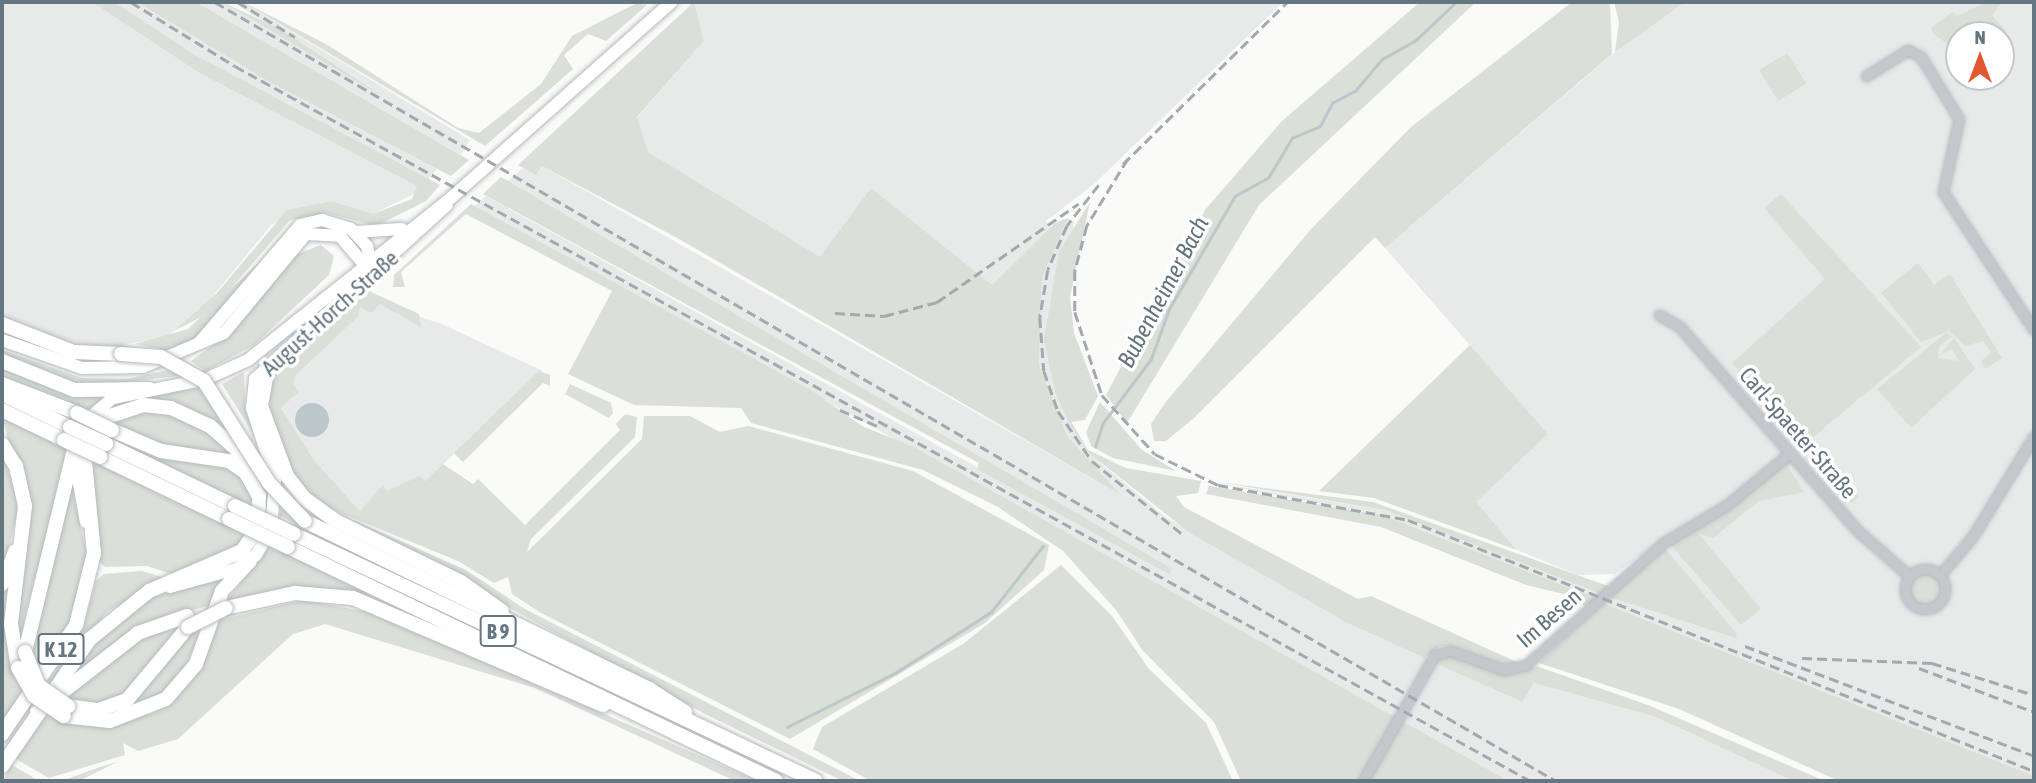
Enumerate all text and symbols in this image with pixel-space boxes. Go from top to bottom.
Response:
north arrow [1945,21,2015,91]
text: N [1974,26,1986,48]
water label: Bubenheimer Bach [1111,212,1215,372]
street label: August-Horch-Straße [256,244,404,382]
street label: Carl-Spaeter-Straße [1733,362,1863,504]
street label: Im Besen [1511,582,1587,654]
road number: B 9 [479,614,517,648]
road number: K 12 [36,632,86,666]

